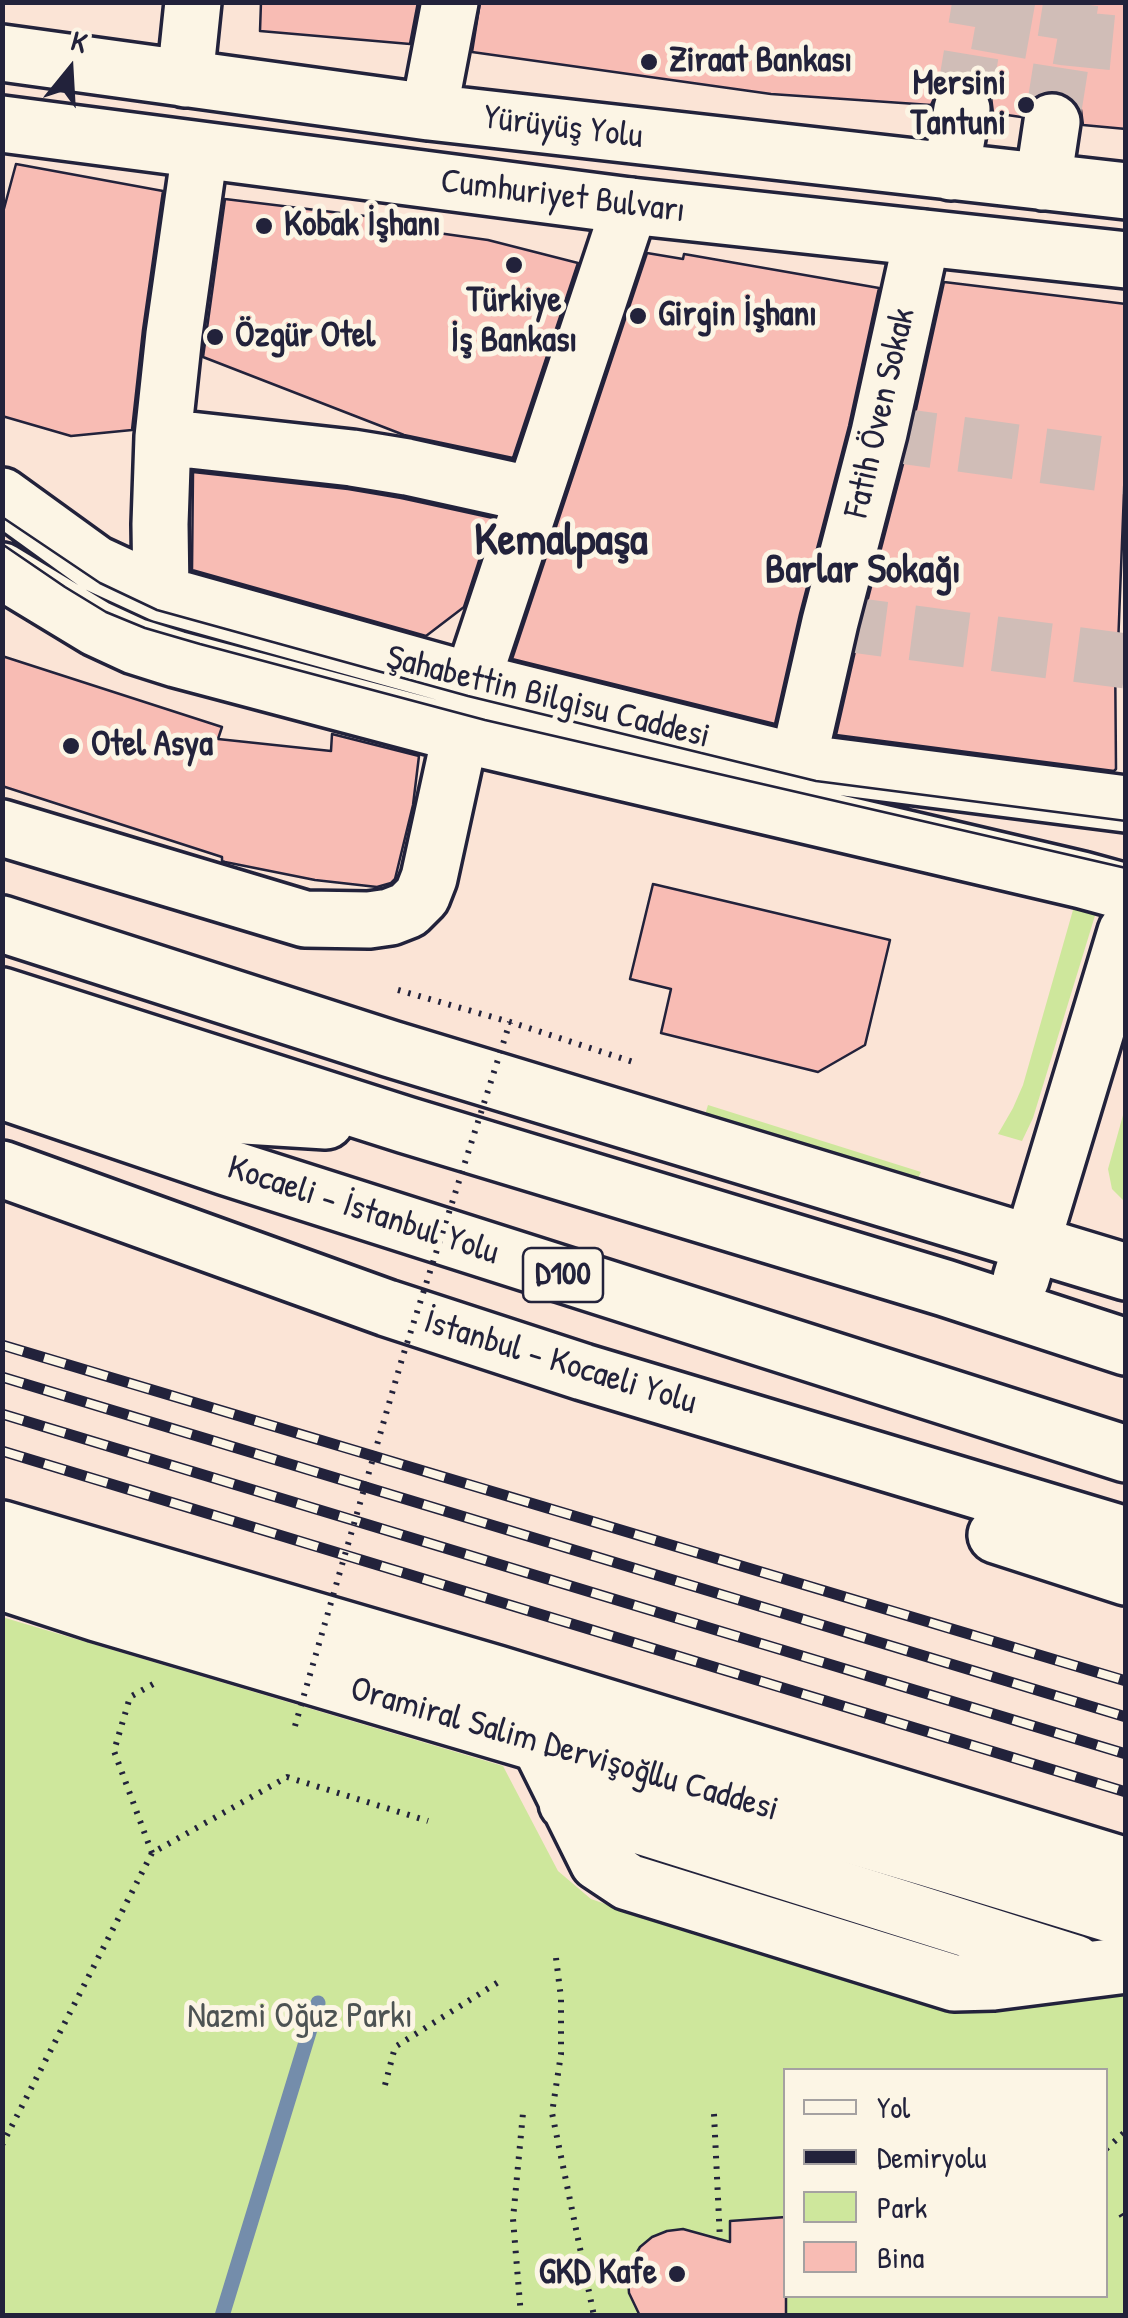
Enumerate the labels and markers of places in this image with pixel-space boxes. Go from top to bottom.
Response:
place label: Ziraat Bankası [669,41,852,83]
marker: Ziraat Bankası [638,51,660,73]
place label: Mersini Tantuni [910,64,1006,146]
marker: Mersini Tantuni [1015,94,1037,116]
place label: Kobak İşhanı [284,205,441,247]
marker: Kobak İşhanı [253,215,275,237]
marker: Türkiye İş Bankası [503,254,525,276]
place label: Türkiye İş Bankası [451,281,577,363]
place label: Girgin İşhanı [658,295,817,337]
marker: Girgin İşhanı [627,305,649,327]
place label: Özgür Otel [235,316,375,358]
marker: Özgür Otel [204,326,226,348]
place label: Otel Asya [91,725,213,767]
marker: Otel Asya [60,735,82,757]
place label: GKD Kafe [539,2253,657,2295]
marker: GKD Kafe [666,2263,688,2285]

